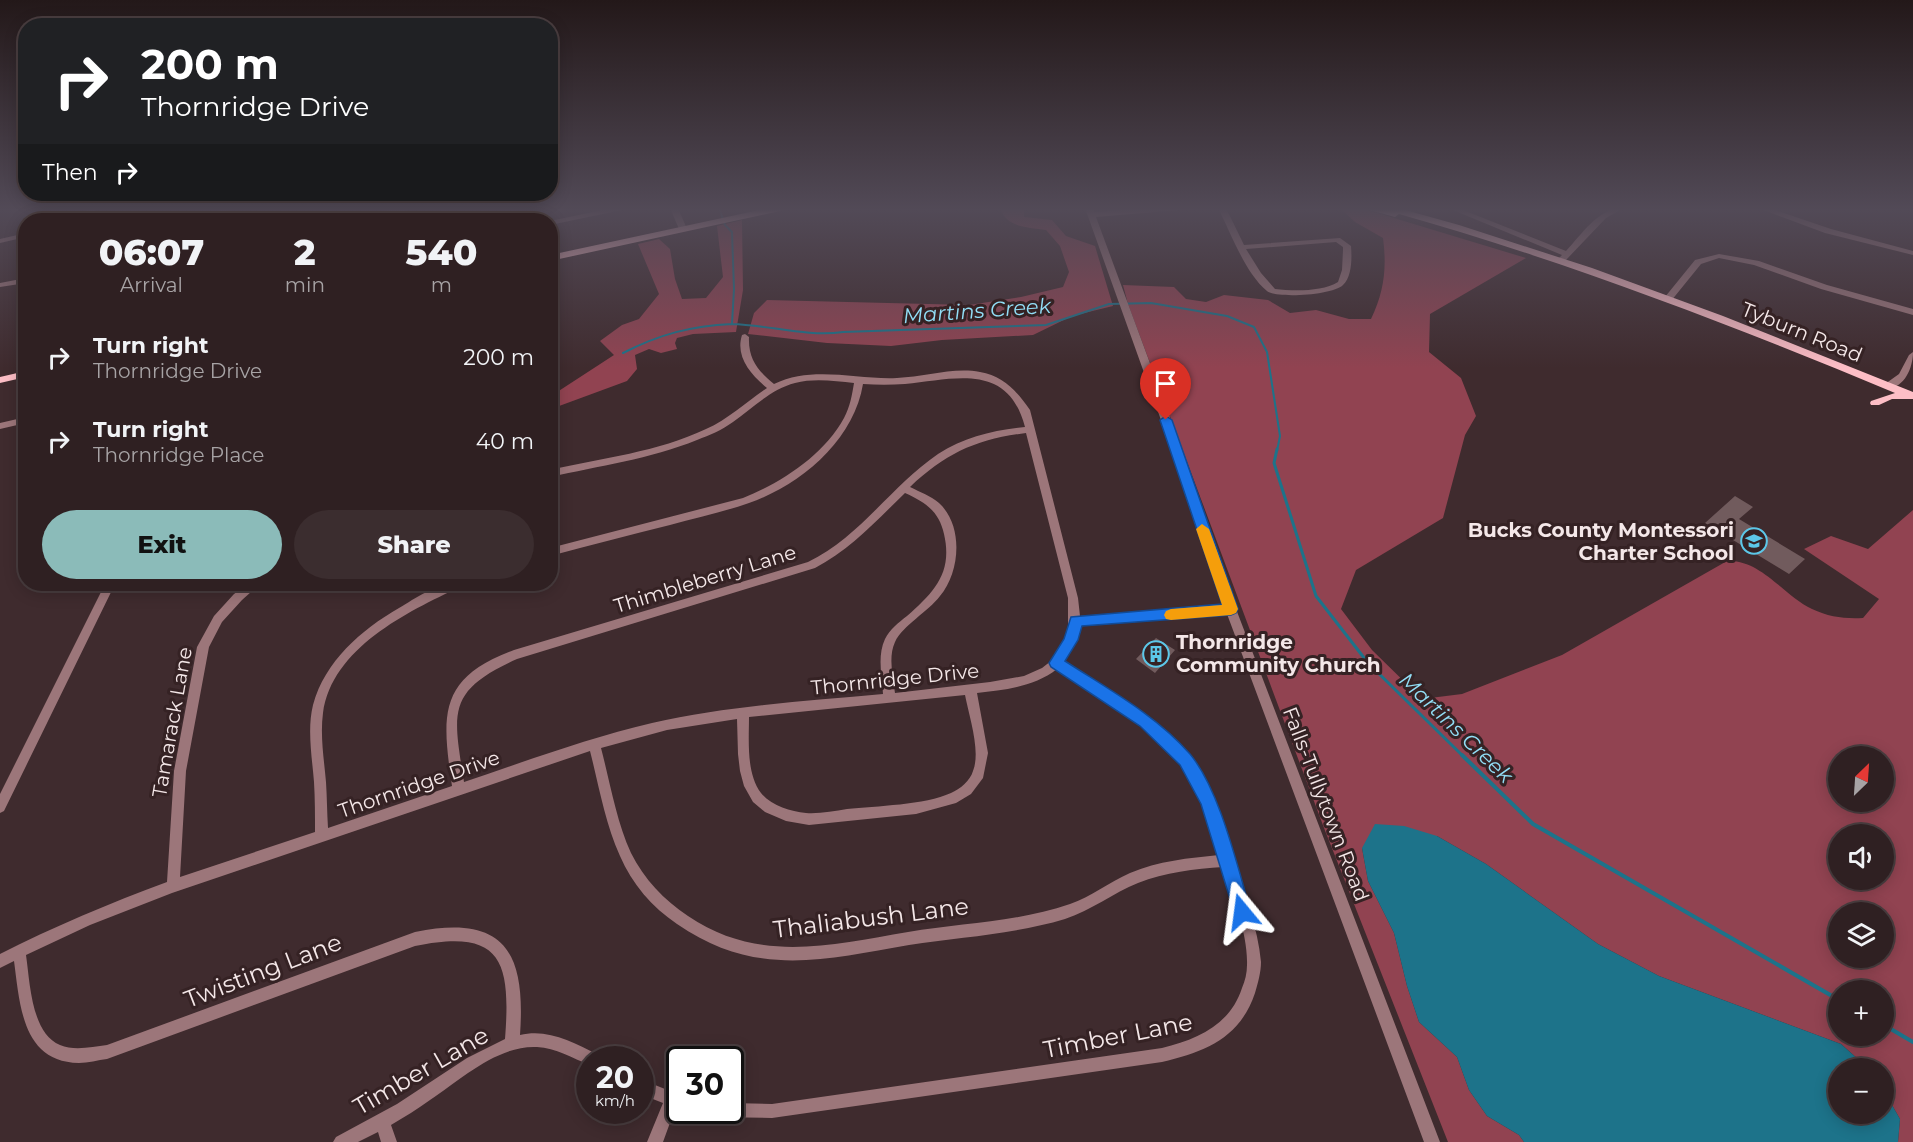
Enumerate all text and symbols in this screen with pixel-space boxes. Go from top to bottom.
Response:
text: 200 m [141,38,279,90]
icon: right [42,42,120,120]
text: Thornridge Drive [141,90,369,123]
icon: right [110,156,143,189]
text: Then [42,159,98,186]
text: 06:07 [99,230,204,274]
text: 2 [294,230,316,274]
text: 540 [406,230,477,274]
text: Arrival [120,273,183,297]
text: min [285,273,325,297]
text: m [431,273,452,297]
water label: Martins Creek [902,293,1053,328]
street label: Tyburn Road [1738,297,1866,367]
text: Turn right [93,332,208,359]
icon: right [42,341,75,374]
text: 200 m [463,344,534,371]
pin [1140,358,1191,420]
text: Thornridge Drive [93,359,262,383]
icon: arrive [1149,367,1182,400]
text: Turn right [93,416,208,443]
icon: right [42,425,75,458]
text: 40 m [476,428,534,455]
text: Thornridge Place [93,443,264,467]
button: Exit [42,510,282,579]
button: Share [294,510,534,579]
place label: Bucks County Montessori Charter School [1468,518,1734,565]
school or university icon: Bucks County Montessori Charter School [1739,526,1769,556]
street label: Thimbleberry Lane [611,540,799,618]
place label: Thornridge Community Church [1176,630,1381,677]
building icon: Thornridge Community Church [1141,639,1171,669]
street label: Tamarack Lane [147,645,197,799]
street label: Thornridge Drive [810,658,980,700]
water label: Martins Creek [1394,667,1519,789]
street label: Falls-Tullytown Road [1278,703,1374,905]
street label: Thornridge Drive [335,745,503,823]
north arrow [1828,746,1894,812]
map controls [1828,746,1894,1124]
button: sound [1828,824,1894,890]
position arrow [1210,880,1274,944]
street label: Thaliabush Lane [771,891,970,944]
button: layers [1828,902,1894,968]
street label: Twisting Lane [180,927,346,1014]
button: + [1828,980,1894,1046]
street label: Timber Lane [1041,1007,1195,1064]
street label: Timber Lane [348,1020,494,1121]
speed limit sign: 30 [666,1046,744,1124]
button: − [1828,1058,1894,1124]
text: 20 [596,1059,634,1096]
text: km/h [595,1091,635,1110]

